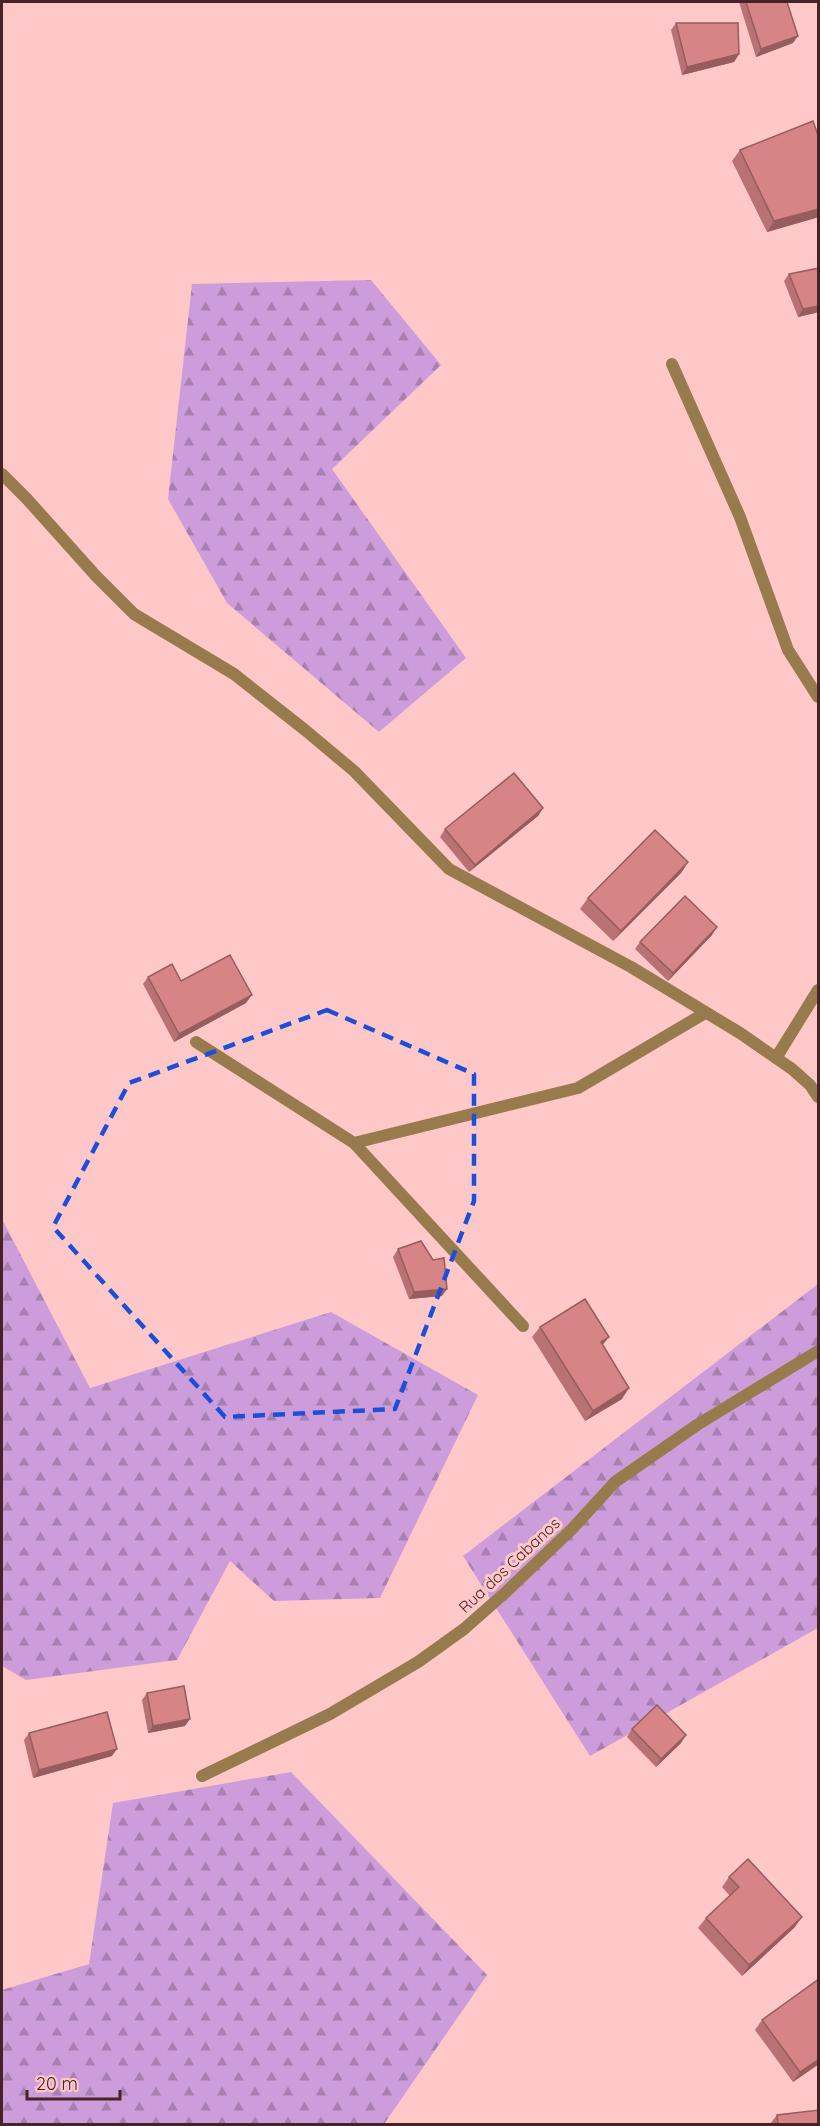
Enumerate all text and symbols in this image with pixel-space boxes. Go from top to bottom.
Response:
street label: Rua dos Cabanos [454,1513,564,1617]
scale bar [27,2063,120,2101]
text: 20 m [36,2072,78,2095]

